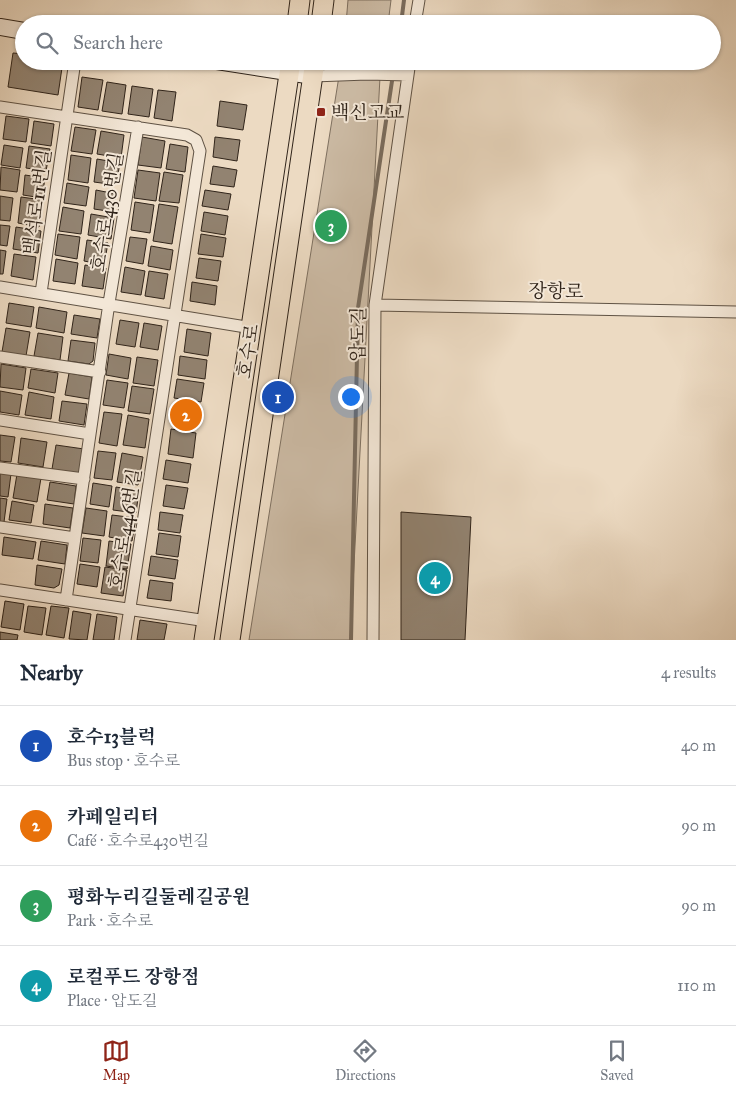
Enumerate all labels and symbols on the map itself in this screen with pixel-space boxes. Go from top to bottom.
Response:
place label: 백신고교 [331,101,404,124]
marker: 백신고교 [315,106,327,118]
street label: 백석로11번길 [18,148,56,256]
street label: 호수로430번길 [86,150,128,274]
pin: 3 [315,207,347,245]
street label: 장항로 [528,279,584,303]
street label: 압도길 [346,306,370,362]
street label: 호수로 [232,322,264,380]
pin: 1 [262,378,294,416]
your location [338,384,364,410]
pin: 2 [170,396,202,434]
street label: 호수로446번길 [104,467,146,591]
pin: 4 [419,559,451,597]

